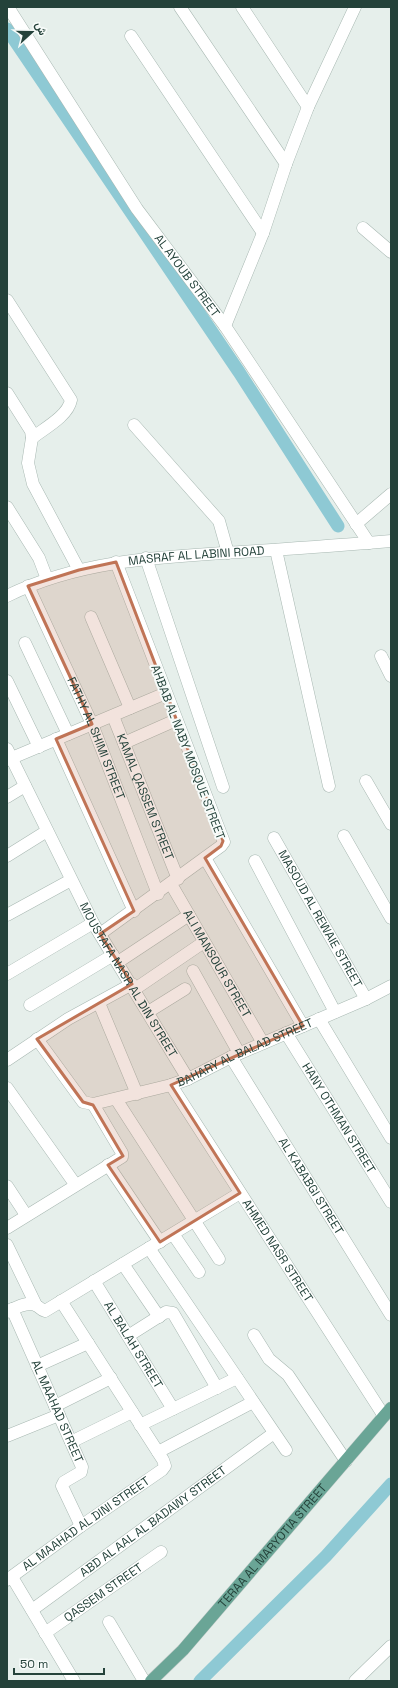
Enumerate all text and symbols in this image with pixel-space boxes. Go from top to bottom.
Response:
north arrow [12,12,52,52]
text: ش [32,20,50,37]
street label: AL AYOUB STREET [151,231,223,320]
street label: MASRAF AL LABINI ROAD [127,542,265,569]
street label: AHBAB AL NABY MOSQUE STREET [147,662,229,842]
street label: FATHY AL SHIMI STREET [63,675,129,802]
street label: KAMAL QASSEM STREET [113,731,178,862]
street label: MASOUD AL REWAIE STREET [274,847,366,991]
street label: MOUSTAFA NASR AL DIN STREET [76,900,181,1060]
street label: ALI MANSOUR STREET [180,907,255,1021]
street label: BAHARY AL BALAD STREET [174,1015,315,1090]
street label: HANY OTHMAN STREET [298,1060,379,1176]
street label: AL KABABGI STREET [275,1135,347,1238]
street label: AHMED NASR STREET [239,1196,317,1305]
street label: AL BALAH STREET [100,1298,166,1391]
street label: AL MAAHAD STREET [28,1357,87,1465]
street label: ABD AL AAL AL BADAWY STREET [77,1462,230,1580]
street label: AL MAAHAD AL DINI STREET [19,1473,153,1574]
street label: TERAA AL MARYOTIA STREET [215,1480,330,1611]
street label: QASSEM STREET [61,1559,146,1625]
scale bar [14,1650,104,1676]
text: 50 m [20,1656,48,1672]

